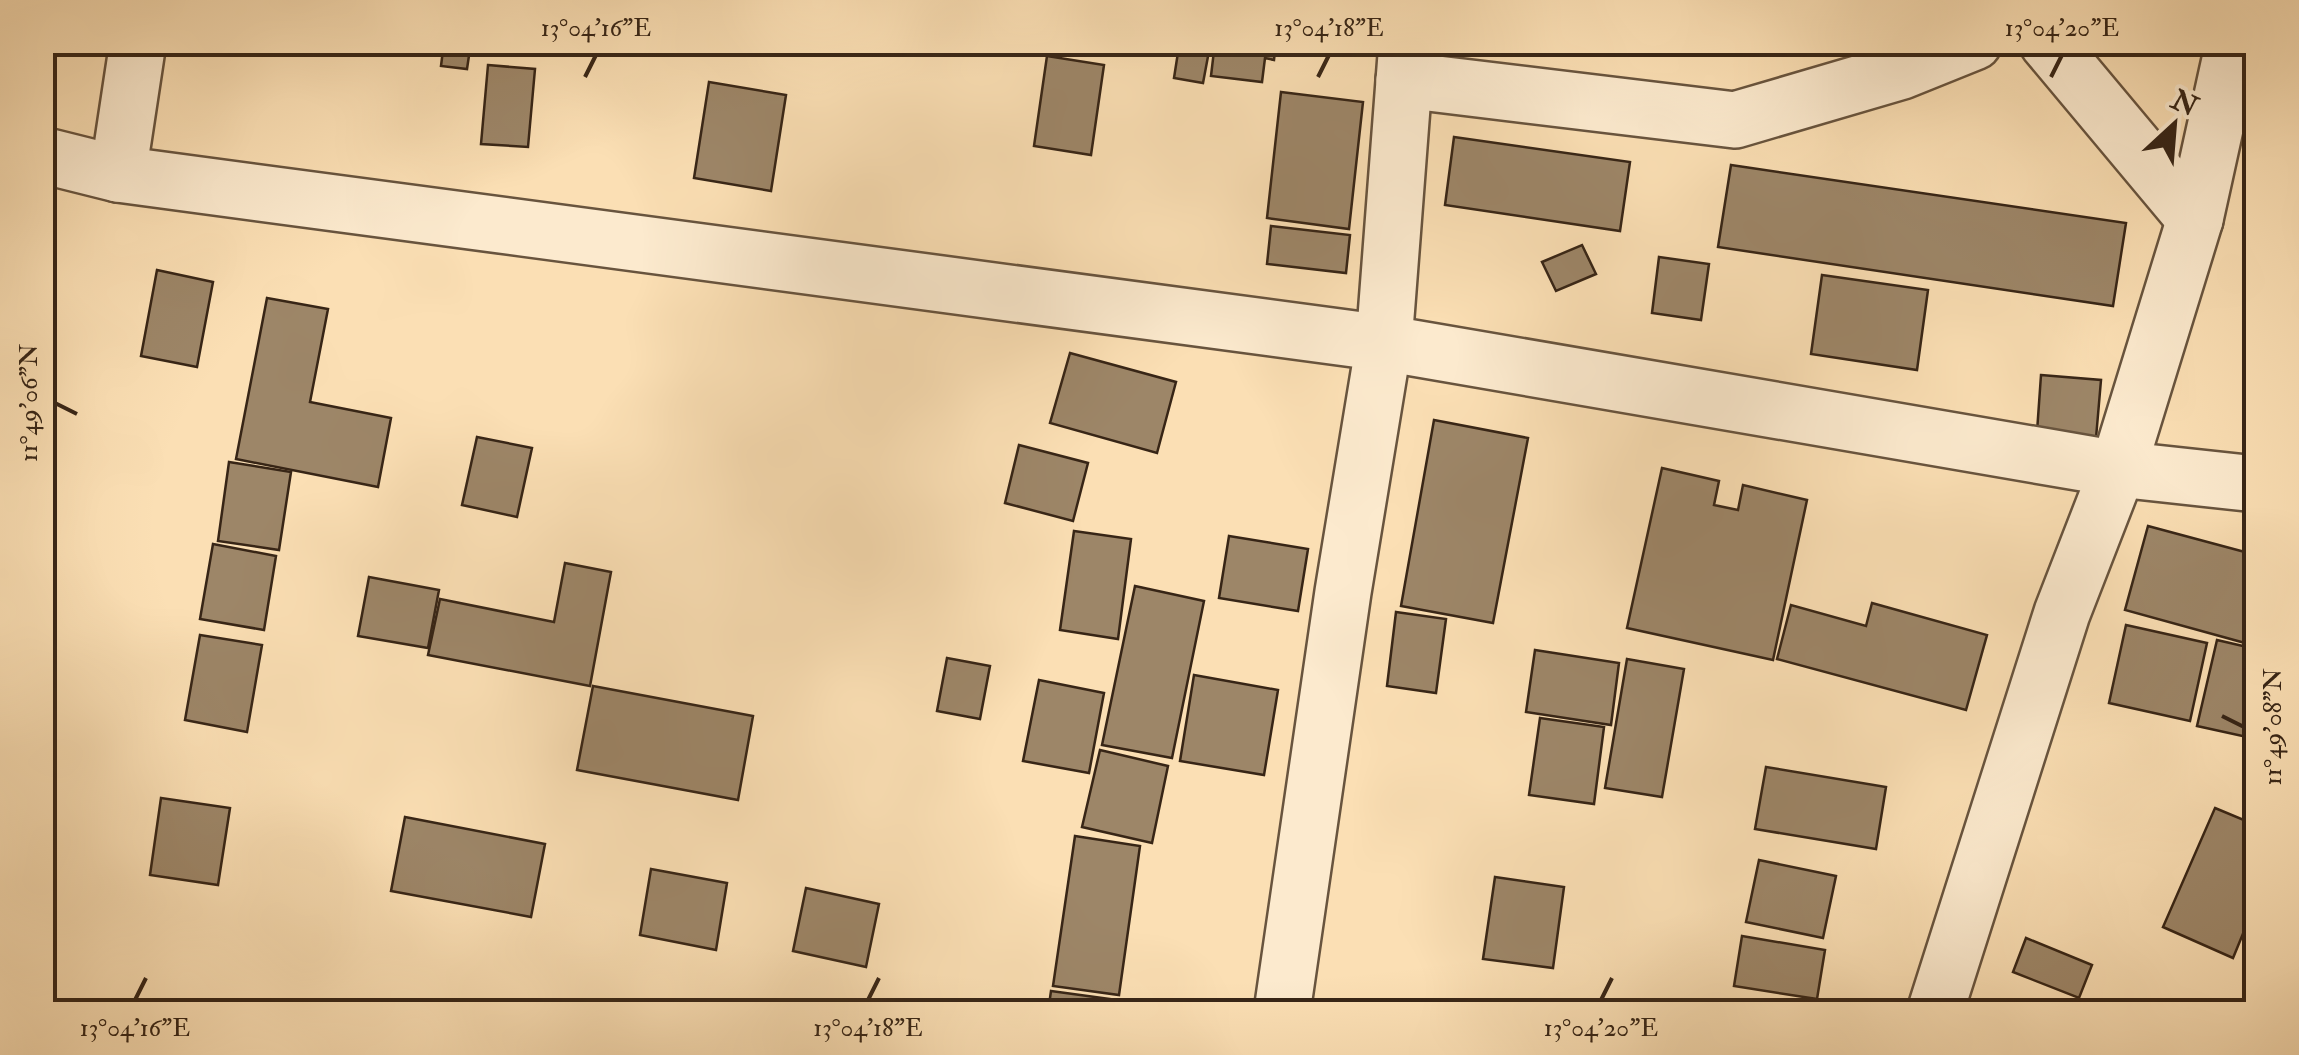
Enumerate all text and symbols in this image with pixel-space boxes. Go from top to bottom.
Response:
text: 13°04'16"E [541,13,651,44]
text: 13°04'18"E [1274,13,1384,44]
text: 13°04'20"E [2005,13,2119,44]
north arrow [2124,75,2224,175]
text: N [2164,82,2204,126]
text: 11°49'06"N [14,343,45,462]
text: 11°49'08"N [2258,668,2289,786]
text: 13°04'16"E [80,1013,190,1044]
text: 13°04'18"E [813,1013,923,1044]
text: 13°04'20"E [1544,1013,1658,1044]

